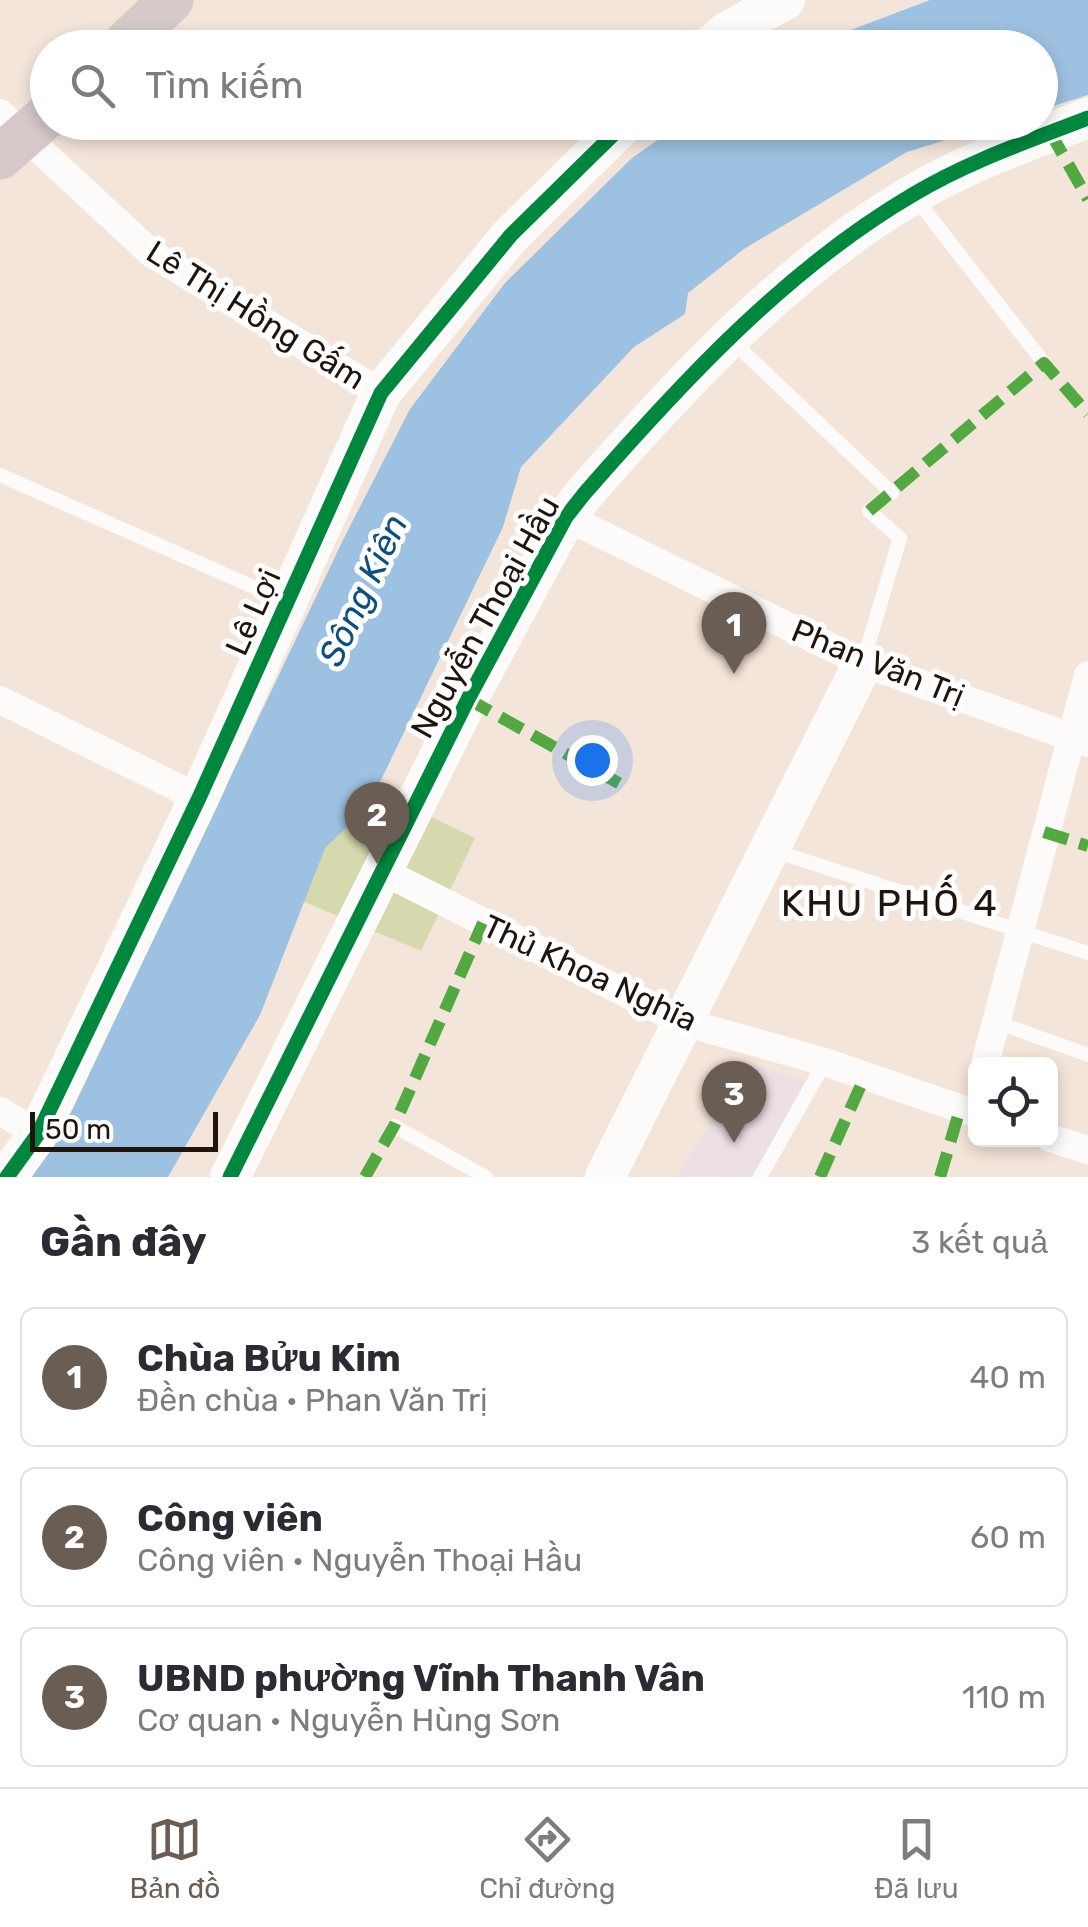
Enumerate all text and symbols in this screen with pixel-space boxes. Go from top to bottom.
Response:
search box [30,30,1058,140]
icon: search [65,58,120,113]
text: Tìm kiếm [145,62,303,108]
street label: Lê Thị Hồng Gấm [140,232,373,397]
street label: Nguyễn Thoại Hầu [402,489,567,745]
water label: Sông Kiên [310,508,416,672]
street label: Lê Lợi [217,563,289,661]
pin: 1 [702,592,766,674]
street label: Phan Văn Trị [786,611,970,715]
your location [567,735,618,786]
pin: 2 [344,782,410,864]
district label: KHU PHỐ 4 [781,874,999,926]
street label: Thủ Khoa Nghĩa [477,907,703,1039]
map controls [968,1057,1058,1147]
button: locate [968,1057,1058,1147]
pin: 3 [702,1060,766,1143]
scale bar [30,1107,218,1152]
text: 50 m [45,1113,111,1146]
text: Gần đây [40,1217,207,1267]
text: 3 kết quả [911,1223,1048,1261]
text: Chùa Bửu Kim [137,1335,401,1381]
text: 1 [67,1358,82,1396]
text: 40 m [970,1358,1046,1396]
text: Đền chùa · Phan Văn Trị [137,1381,487,1419]
text: Công viên [137,1495,323,1541]
text: 2 [64,1518,85,1556]
text: 60 m [970,1518,1046,1556]
text: Công viên · Nguyễn Thoại Hầu [137,1541,582,1579]
text: UBND phường Vĩnh Thanh Vân [137,1655,705,1701]
text: 3 [64,1678,85,1716]
text: 110 m [962,1678,1046,1716]
text: Cơ quan · Nguyễn Hùng Sơn [137,1701,560,1739]
tab: Bản đồ [129,1812,220,1905]
tab: Chỉ đường [479,1812,615,1905]
tab: Đã lưu [874,1812,959,1905]

